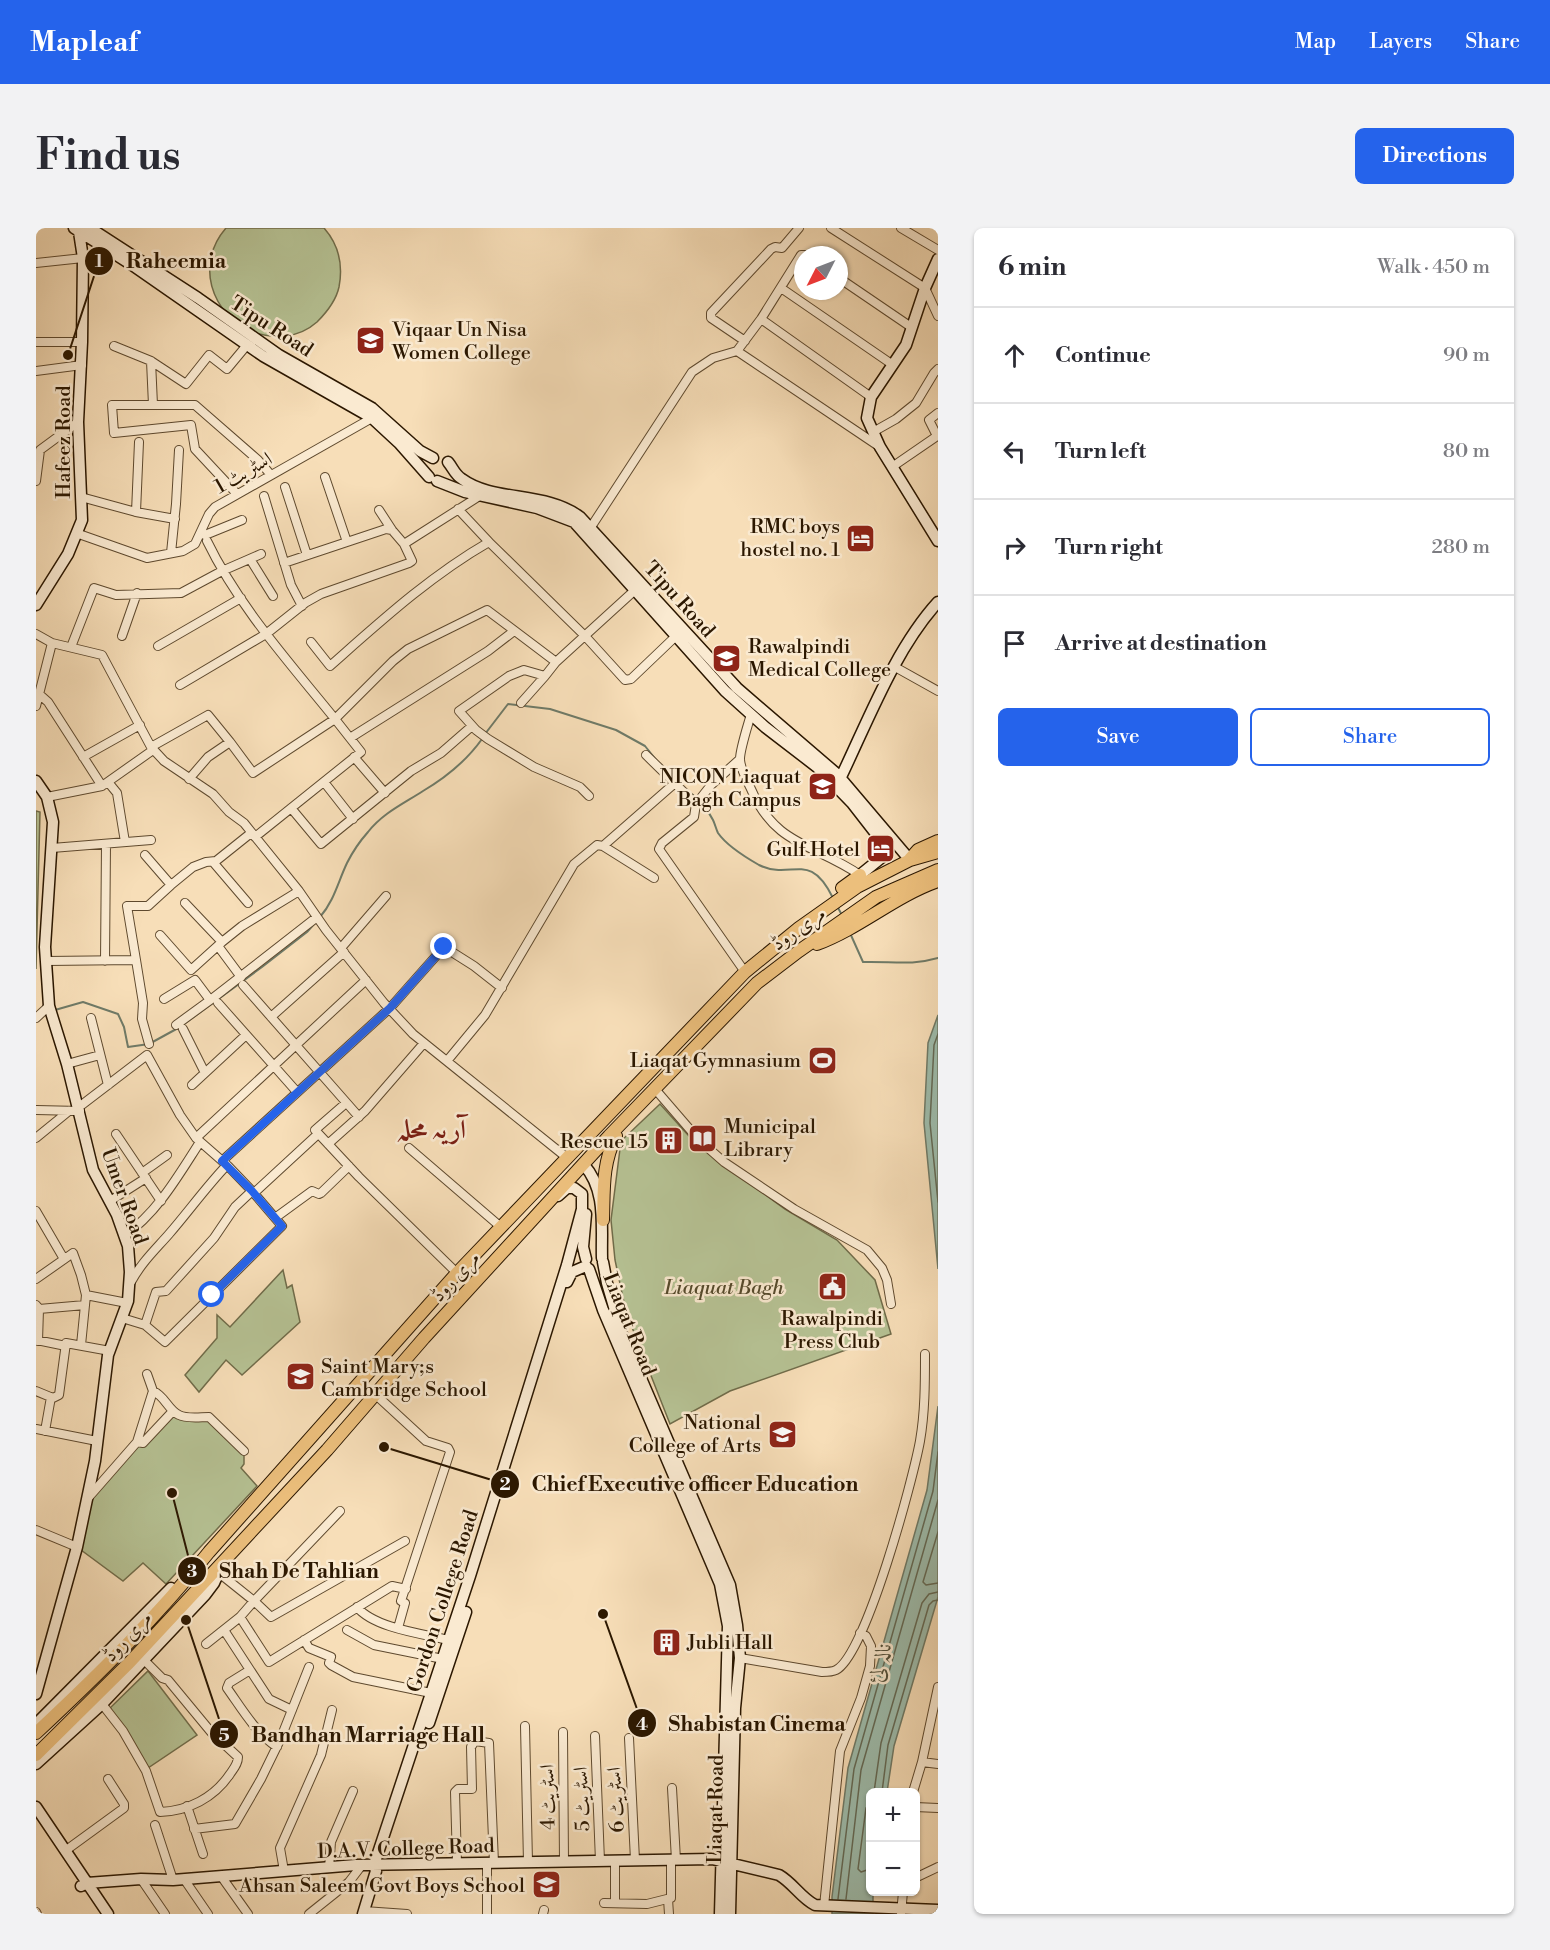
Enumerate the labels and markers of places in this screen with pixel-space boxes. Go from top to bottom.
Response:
callout: Raheemia [84,241,238,280]
place label: Viqaar Un Nisa Women College [391,318,531,366]
school or university icon: Viqaar Un Nisa Women College [355,325,387,357]
place label: RMC boys hostel no. 1 [740,515,840,563]
hotel icon: RMC boys hostel no. 1 [845,522,877,554]
place label: Rawalpindi Medical College [748,635,891,683]
school or university icon: Rawalpindi Medical College [711,642,743,674]
place label: NICON Liaquat Bagh Campus [660,765,801,813]
school or university icon: NICON Liaquat Bagh Campus [806,771,838,803]
hotel icon: Gulf Hotel [865,833,897,865]
place label: Gulf Hotel [767,838,860,863]
sports icon: Liaqat Gymnasium [806,1044,838,1076]
place label: Liaqat Gymnasium [630,1049,801,1074]
place label: Municipal Library [724,1115,816,1163]
library icon: Municipal Library [687,1122,719,1154]
building icon: Rescue 15 [653,1125,685,1157]
place label: Rescue 15 [560,1130,648,1155]
public building icon: Rawalpindi Press Club [816,1271,848,1303]
place label: Rawalpindi Press Club [781,1307,884,1355]
place label: Saint Mary;s Cambridge School [321,1355,487,1403]
school or university icon: Saint Mary;s Cambridge School [284,1361,316,1393]
place label: National College of Arts [629,1411,761,1459]
school or university icon: National College of Arts [766,1418,798,1450]
callout: Chief Executive officer Education [490,1464,871,1503]
callout: Shah De Tahlian [177,1551,391,1590]
building icon: Jubli Hall [650,1626,682,1658]
place label: Jubli Hall [686,1631,773,1656]
callout: Shabistan Cinema [627,1704,858,1743]
callout: Bandhan Marriage Hall [209,1715,497,1754]
school or university icon: Ahsan Saleem Govt Boys School [530,1869,562,1901]
place label: Ahsan Saleem Govt Boys School [238,1874,525,1899]

